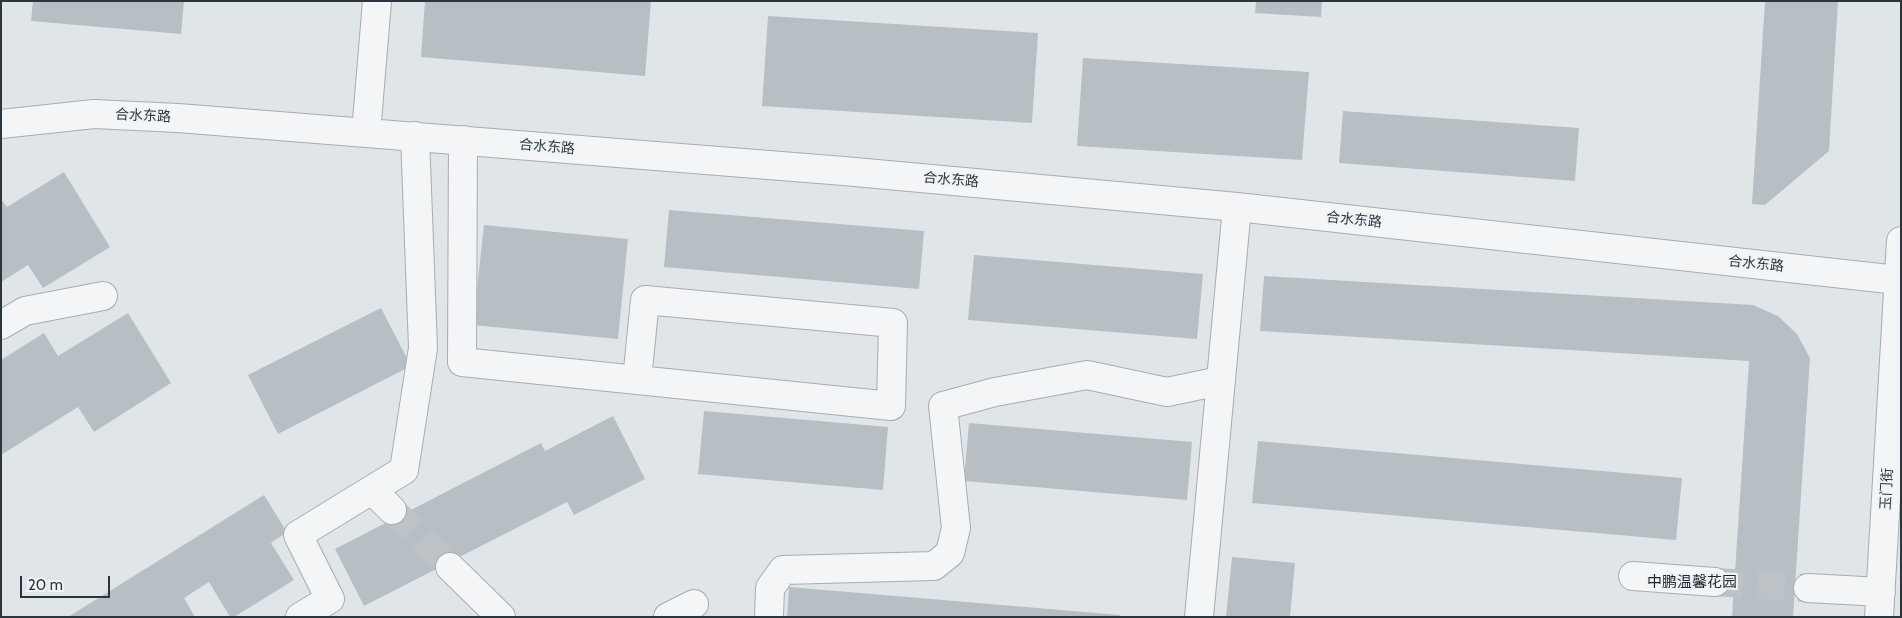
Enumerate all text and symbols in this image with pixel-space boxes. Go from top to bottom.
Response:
street label: 合水东路 [115,106,171,126]
street label: 合水东路 [518,136,576,158]
street label: 合水东路 [922,169,980,191]
street label: 合水东路 [1325,209,1383,231]
street label: 合水东路 [1727,253,1785,275]
street label: 玉门街 [1878,468,1896,510]
scale bar [22,566,112,598]
district label: 中鹏温馨花园 [1647,574,1737,592]
text: 20 m [28,576,63,594]

